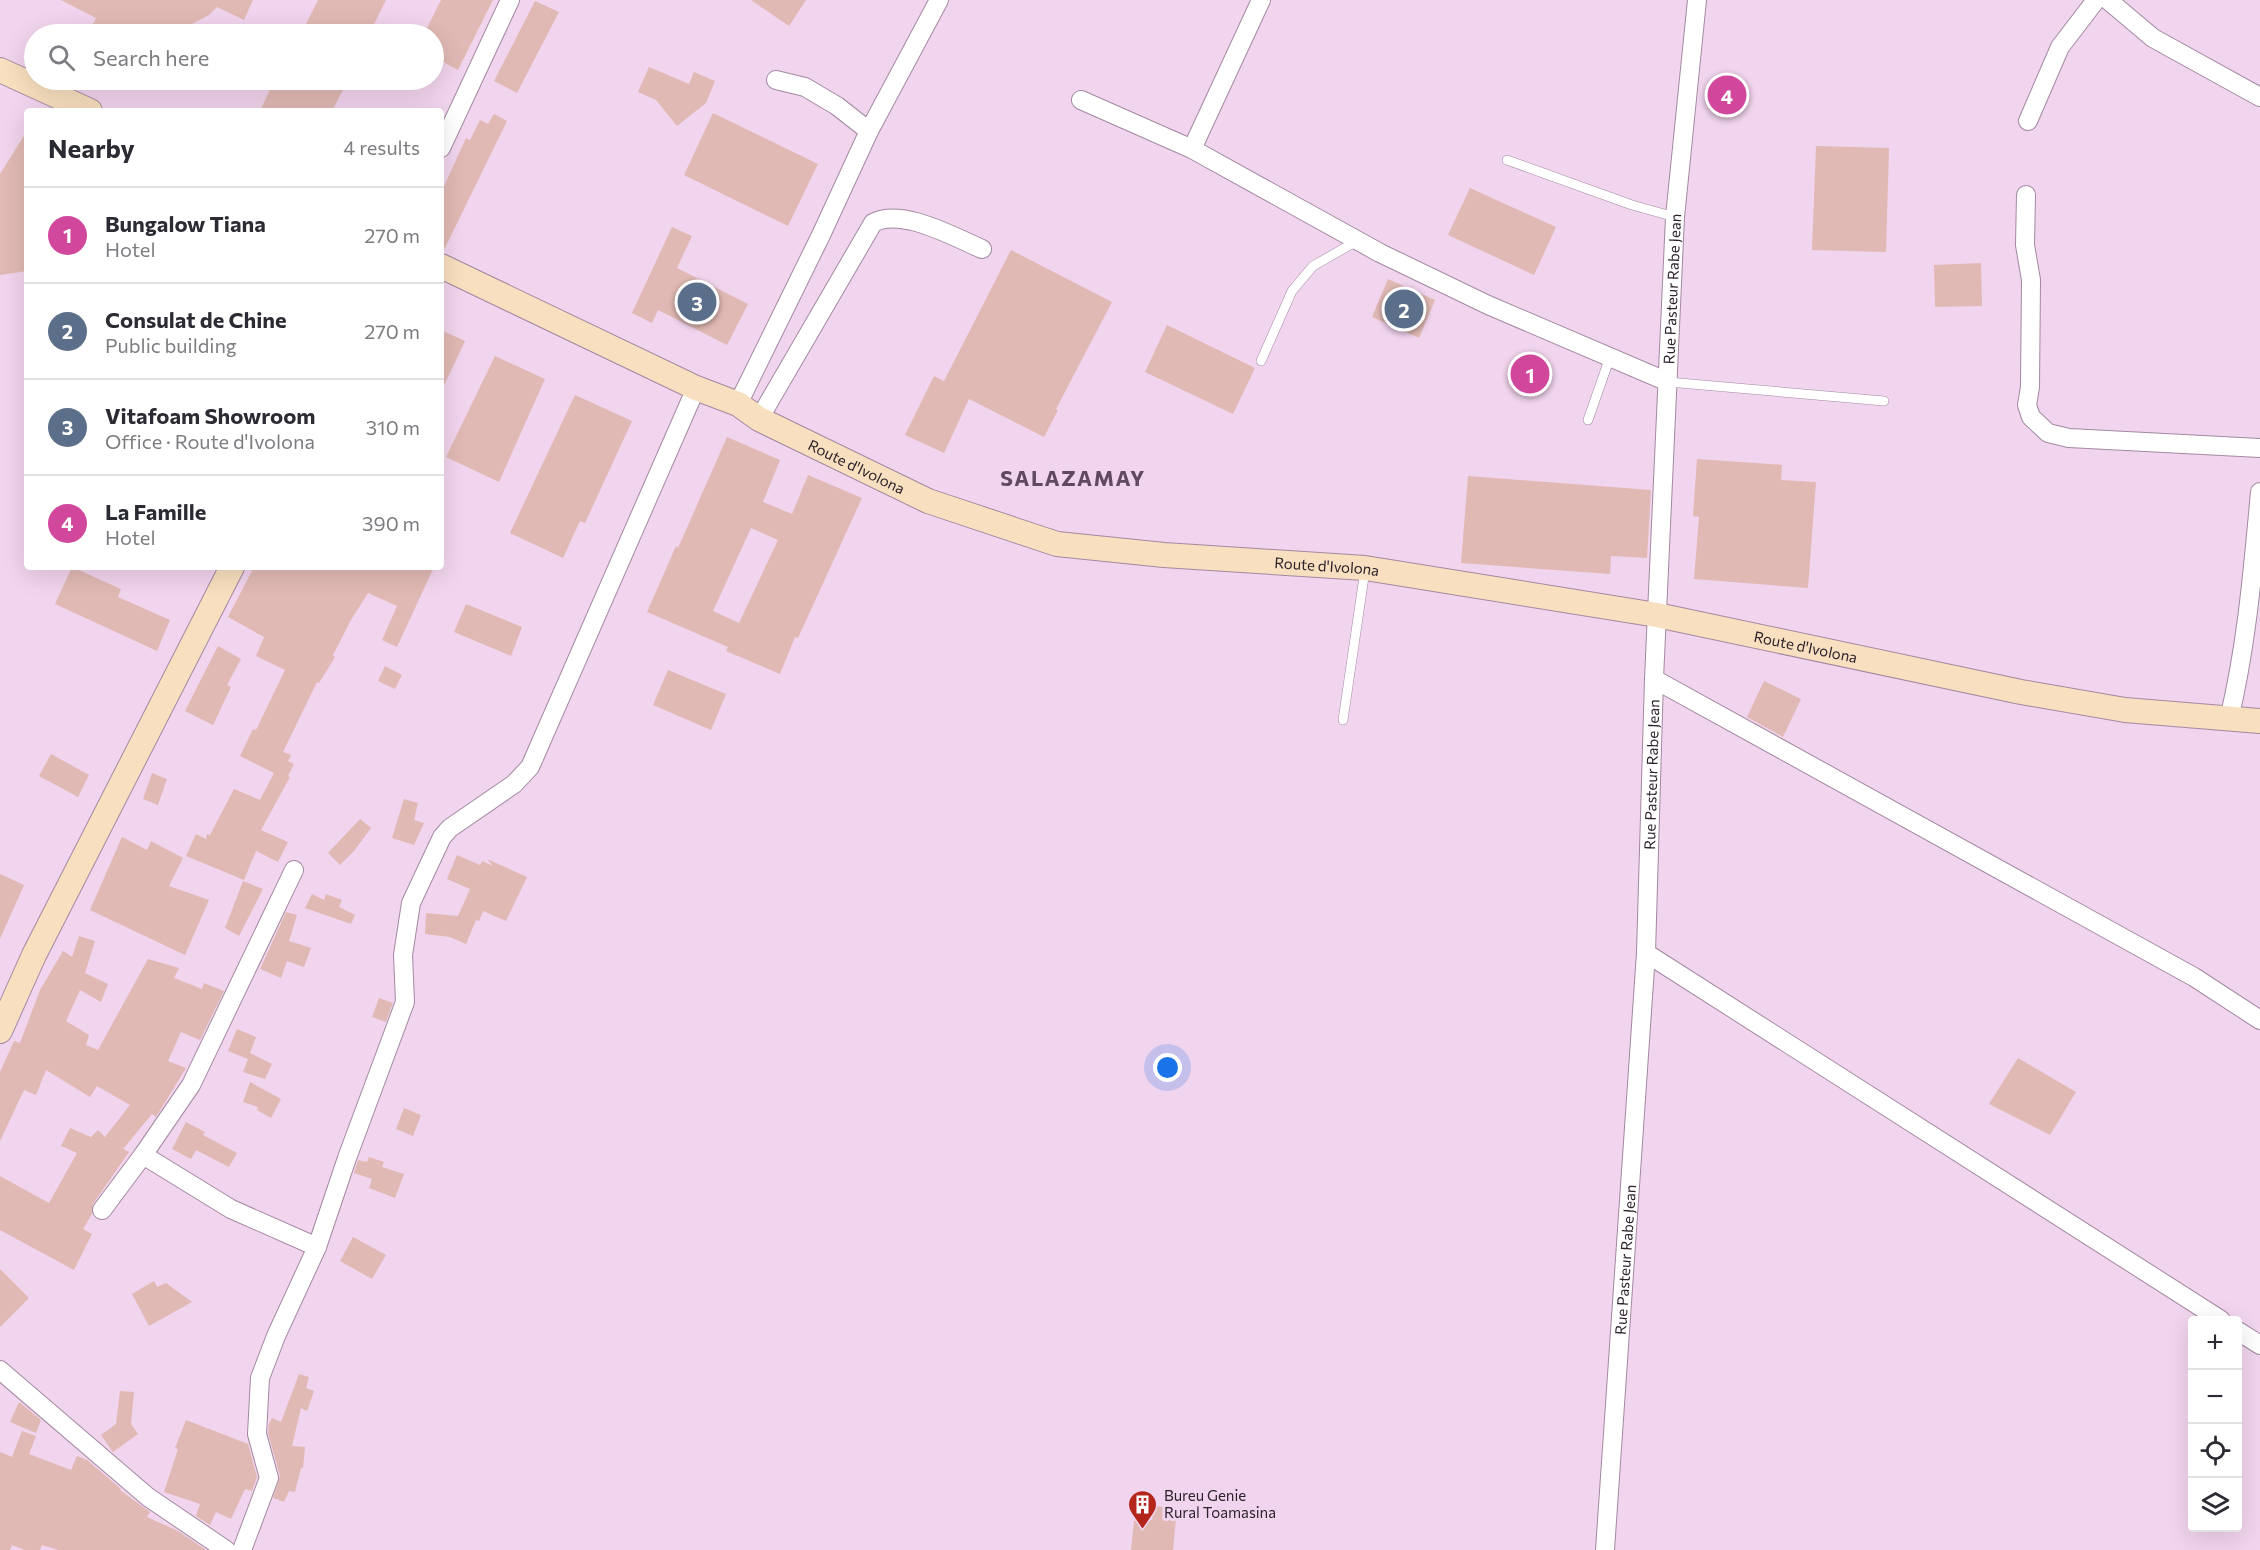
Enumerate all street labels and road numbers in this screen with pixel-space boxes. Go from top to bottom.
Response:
street label: Rue Pasteur Rabe Jean [1659,213,1684,365]
street label: Route d'Ivolona [805,435,908,497]
street label: Route d'Ivolona [1274,553,1381,579]
street label: Route d'Ivolona [1752,627,1859,666]
street label: Rue Pasteur Rabe Jean [1640,699,1662,850]
street label: Rue Pasteur Rabe Jean [1611,1184,1639,1336]

